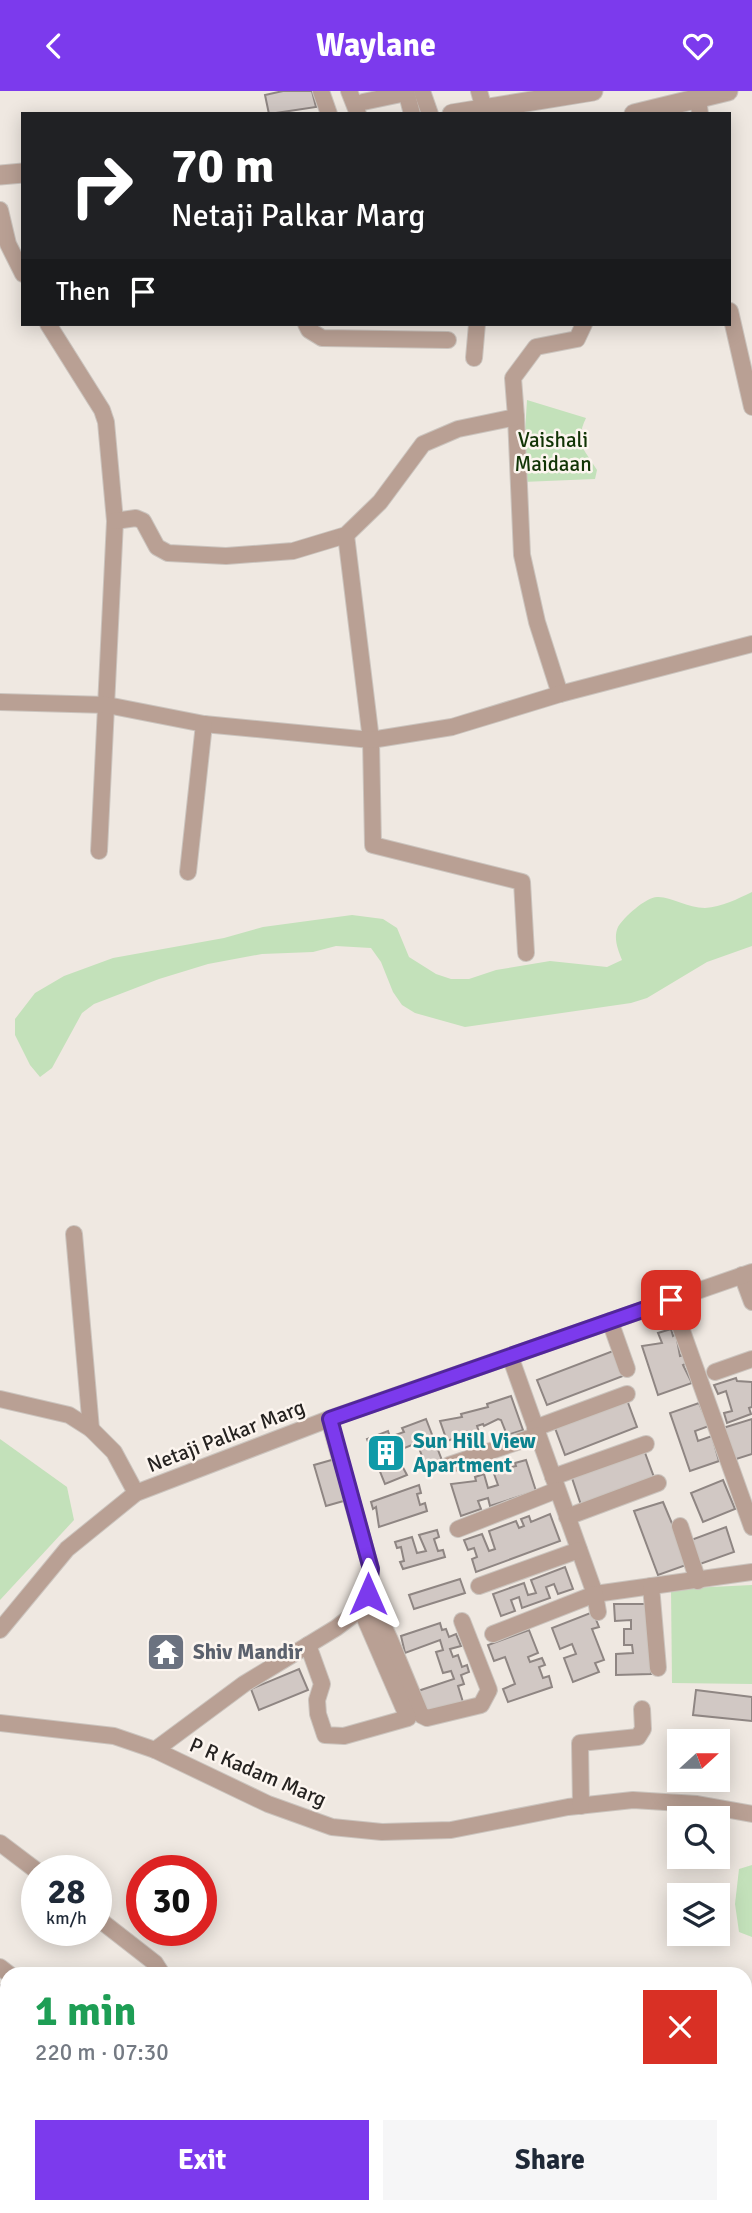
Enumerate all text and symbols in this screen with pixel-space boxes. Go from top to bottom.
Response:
text: Waylane [316,26,436,65]
icon: back [35,27,73,65]
icon: heart [679,27,717,65]
text: 70 m [171,136,274,196]
icon: right [56,140,147,231]
text: Netaji Palkar Marg [171,196,425,235]
icon: arrive [124,273,162,311]
text: Then [56,276,110,308]
park label: Vaishali Maidaan [514,427,592,477]
pin [641,1270,701,1330]
icon: arrive [652,1281,690,1319]
street label: Netaji Palkar Marg [143,1394,309,1478]
place label: Sun Hill View Apartment [413,1428,536,1478]
building icon: Sun Hill View Apartment [365,1432,407,1474]
position arrow [331,1557,405,1631]
temple icon: Shiv Mandir [145,1631,187,1673]
place label: Shiv Mandir [193,1639,303,1665]
north arrow [667,1729,730,1792]
map controls [667,1729,730,1946]
street label: P R Kadam Marg [186,1731,330,1813]
button: search [667,1806,730,1869]
speed limit sign: 30 [126,1855,217,1946]
text: 28 [48,1870,85,1913]
button: layers [667,1883,730,1946]
text: km/h [46,1907,87,1929]
text: 1 min [35,1986,136,2037]
button: close [643,1990,717,2064]
text: 220 m · 07:30 [35,2038,169,2067]
button: Exit [35,2120,369,2200]
button: Share [383,2120,717,2200]

